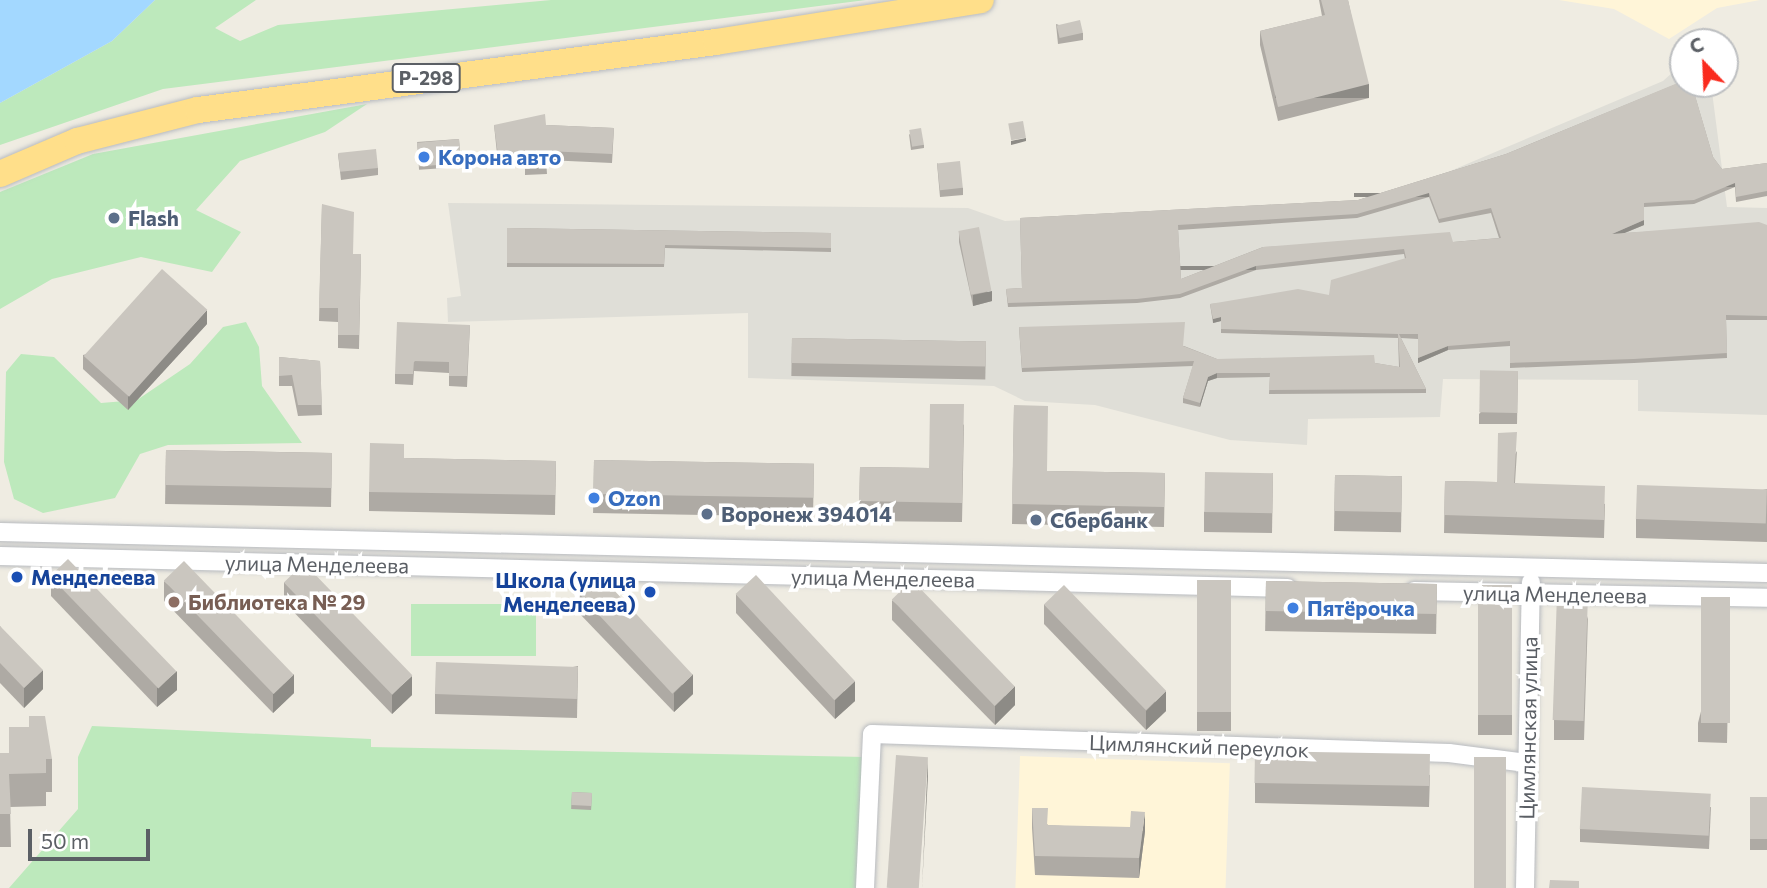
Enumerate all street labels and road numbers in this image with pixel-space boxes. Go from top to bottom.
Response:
road number: Р-298 [391,62,461,94]
street label: улица Менделеева [225,550,409,578]
street label: улица Менделеева [791,564,975,592]
street label: улица Менделеева [1463,580,1647,608]
street label: Цимлянская улица [1514,636,1542,820]
street label: Цимлянский переулок [1089,730,1309,762]

